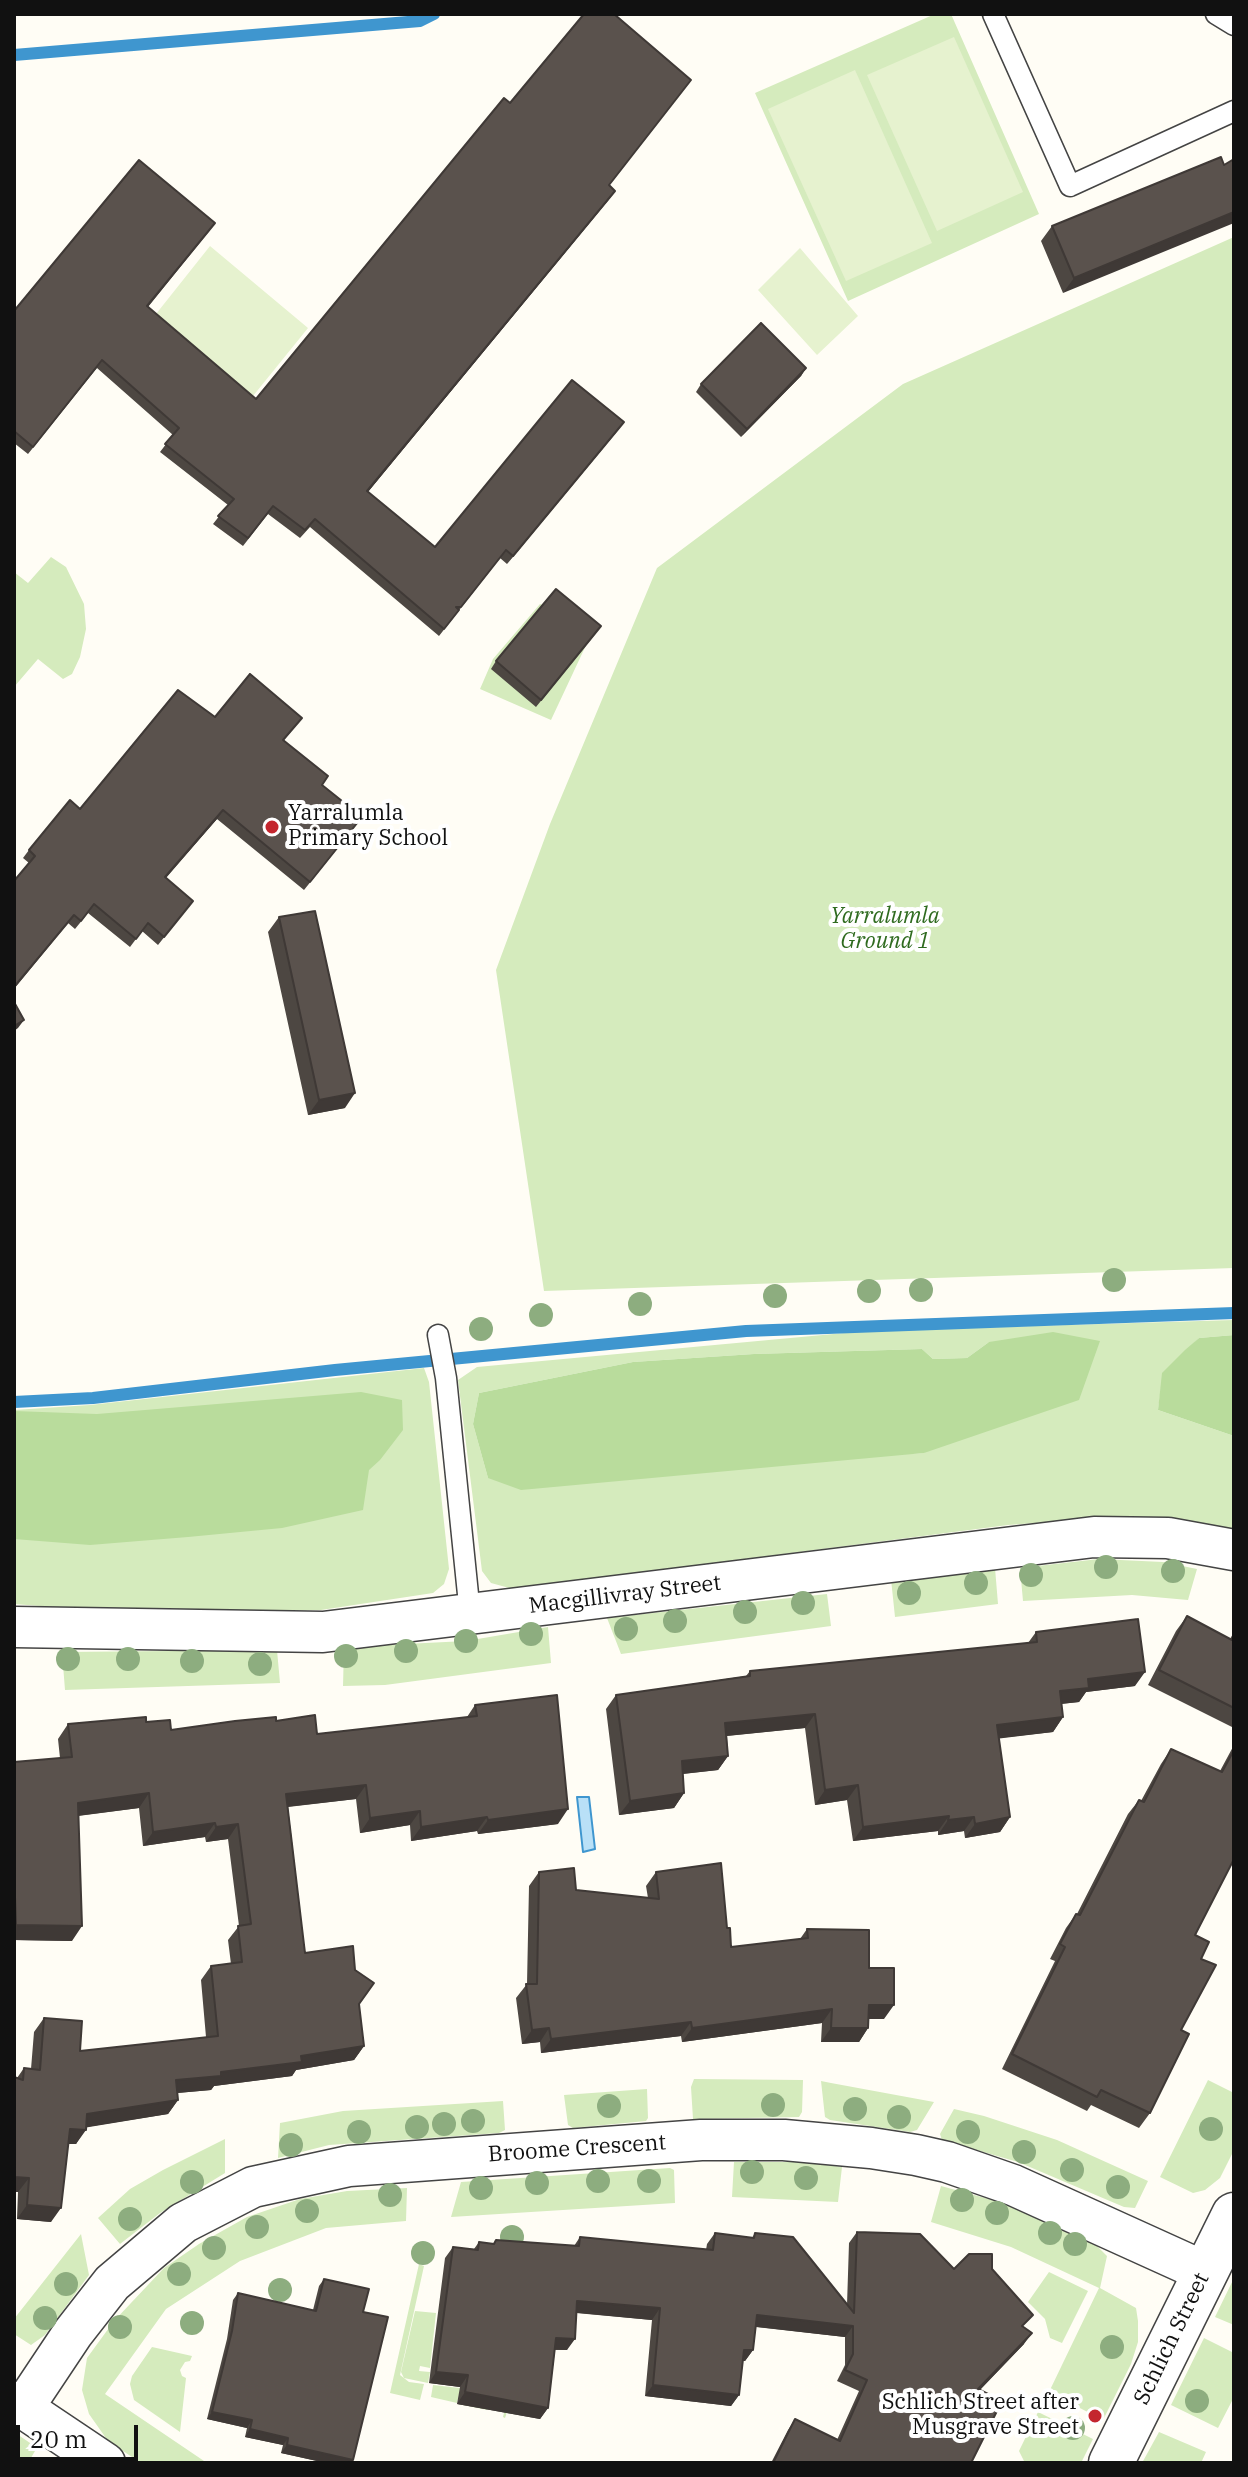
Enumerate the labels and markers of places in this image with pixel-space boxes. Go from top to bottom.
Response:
place label: Yarralumla Primary School [288,801,448,852]
marker: Yarralumla Primary School [263,818,281,836]
place label: Schlich Street after Musgrave Street [882,2390,1079,2442]
marker: Schlich Street after Musgrave Street [1086,2407,1104,2425]

